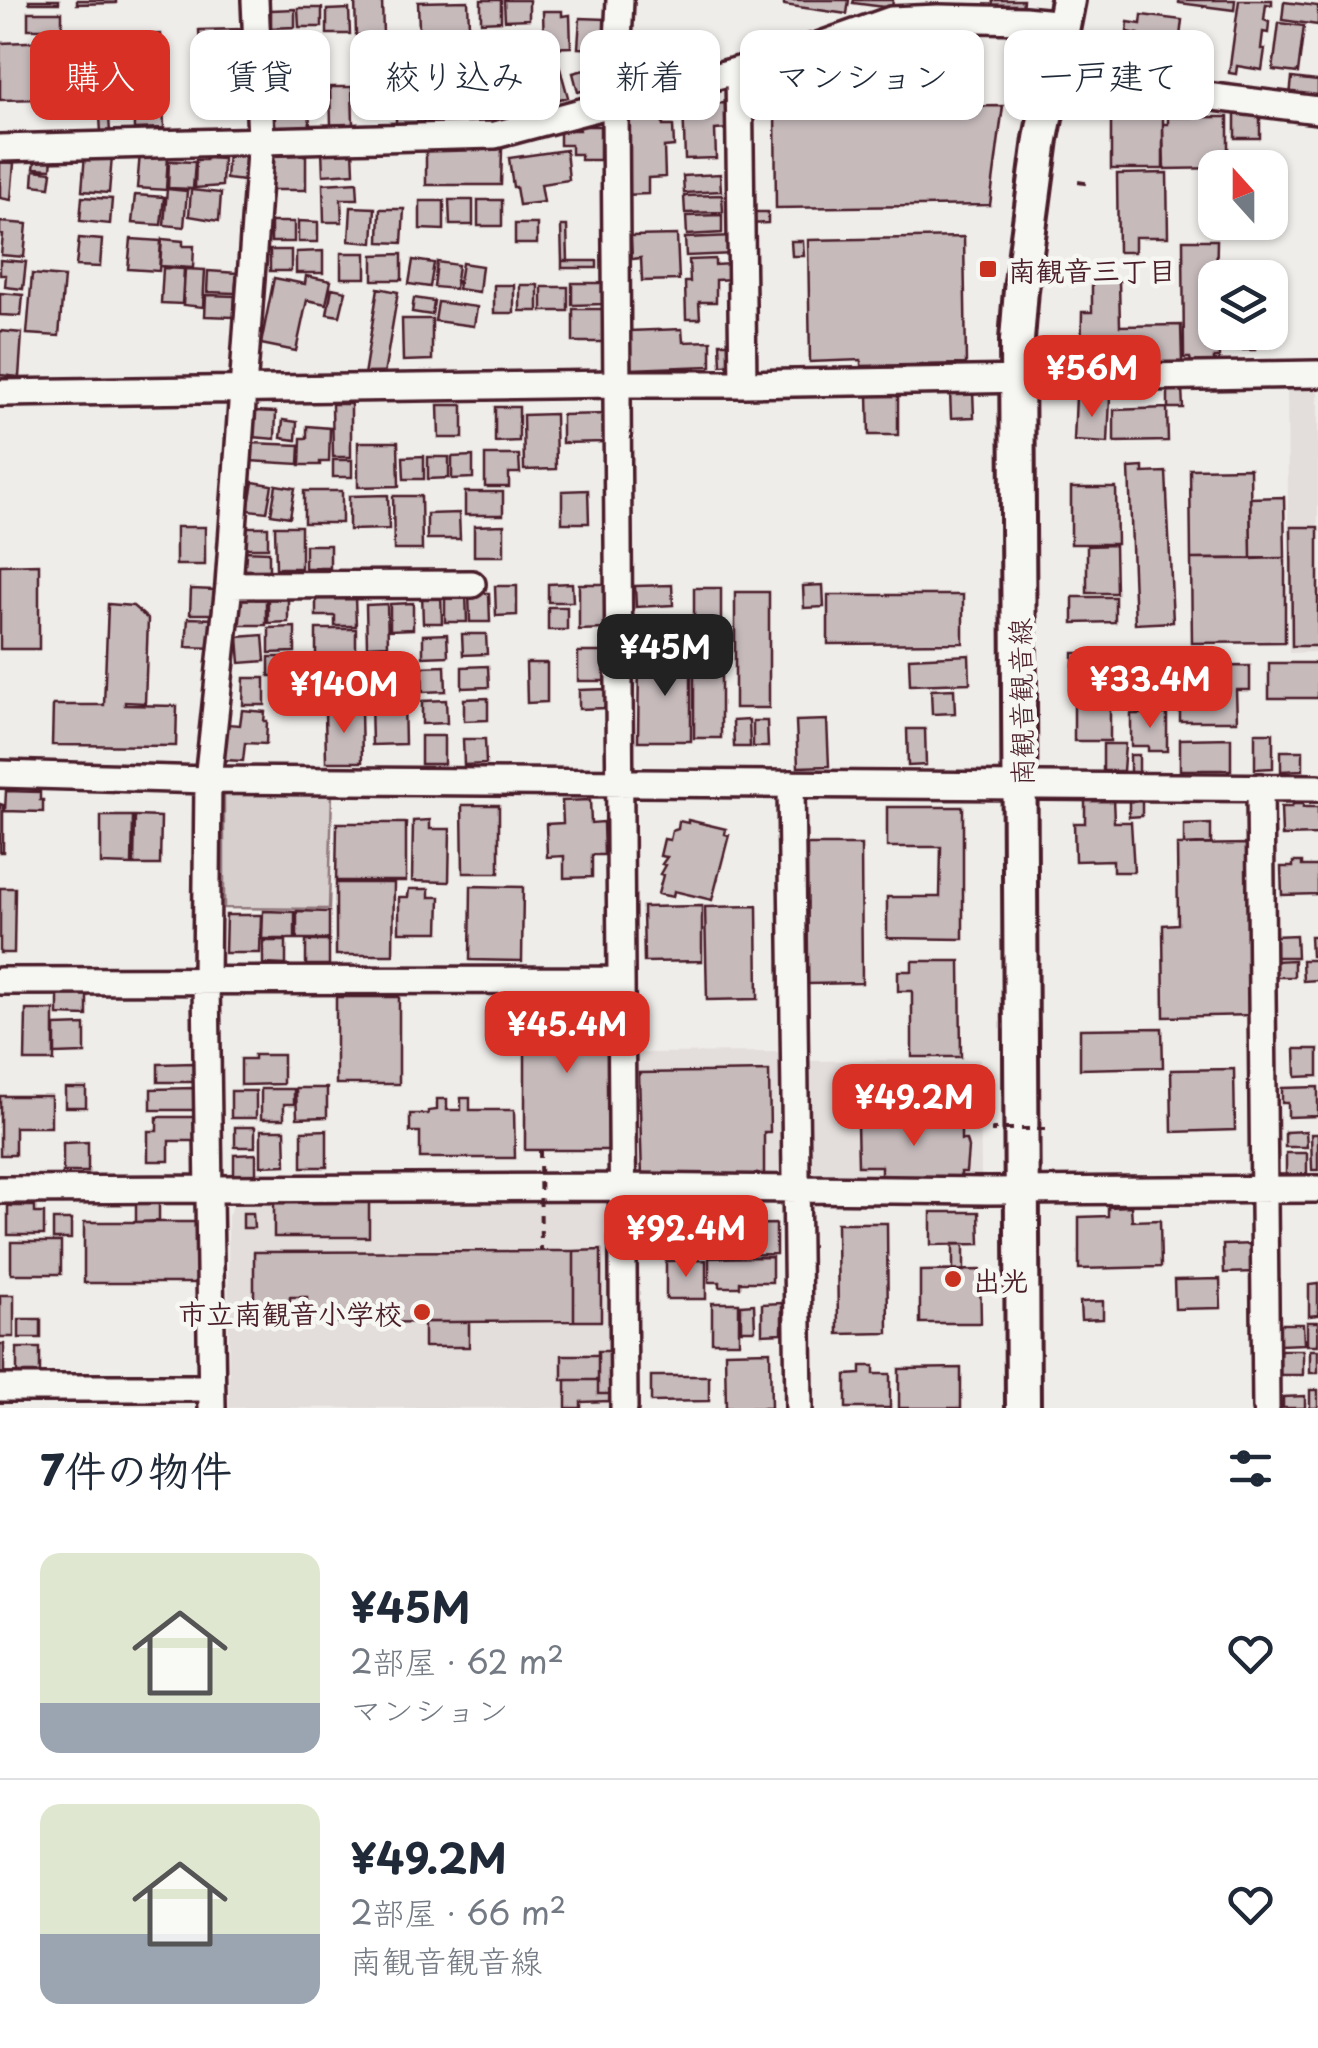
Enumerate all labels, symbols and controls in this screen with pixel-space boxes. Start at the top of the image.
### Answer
chip: 購入 [30,30,170,120]
chip: 賃貸 [190,30,330,120]
chip: 絞り込み [350,30,560,120]
chip: 新着 [580,30,720,120]
chip: マンション [740,30,984,120]
chip: 一戸建て [1004,30,1214,120]
north arrow [1198,150,1288,240]
map controls [1198,150,1288,350]
place label: 南観音三丁目 [1008,248,1176,291]
marker: 南観音三丁目 [977,258,999,280]
button: layers [1198,260,1288,350]
pin: ¥56M [1033,335,1151,420]
text: ¥56M [1046,343,1138,391]
pin: ¥45M [606,614,724,699]
street label: 南観音観音線 [997,618,1043,786]
text: ¥45M [619,622,711,670]
pin: ¥33.4M [1069,646,1231,731]
pin: ¥140M [274,651,414,736]
text: ¥33.4M [1089,654,1211,702]
text: ¥140M [290,659,398,707]
pin: ¥45.4M [486,991,648,1076]
text: ¥45.4M [507,999,627,1047]
pin: ¥49.2M [833,1064,995,1149]
text: ¥49.2M [854,1072,974,1120]
pin: ¥92.4M [605,1195,767,1280]
text: ¥92.4M [626,1203,746,1251]
place label: 出光 [973,1258,1029,1301]
marker: 出光 [942,1268,964,1290]
place label: 市立南観音小学校 [178,1291,402,1334]
marker: 市立南観音小学校 [411,1301,433,1323]
text: 7件の物件 [40,1437,232,1500]
icon: filters [1223,1441,1278,1496]
text: ¥45M [350,1574,471,1637]
icon: home [120,1593,240,1713]
icon: heart [1223,1626,1278,1681]
text: 2部屋 · 62 m² [350,1637,564,1685]
text: マンション [350,1685,509,1733]
text: ¥49.2M [350,1825,507,1888]
icon: home [120,1844,240,1964]
icon: heart [1223,1877,1278,1932]
text: 2部屋 · 66 m² [350,1888,566,1936]
text: 南観音観音線 [350,1936,542,1984]

